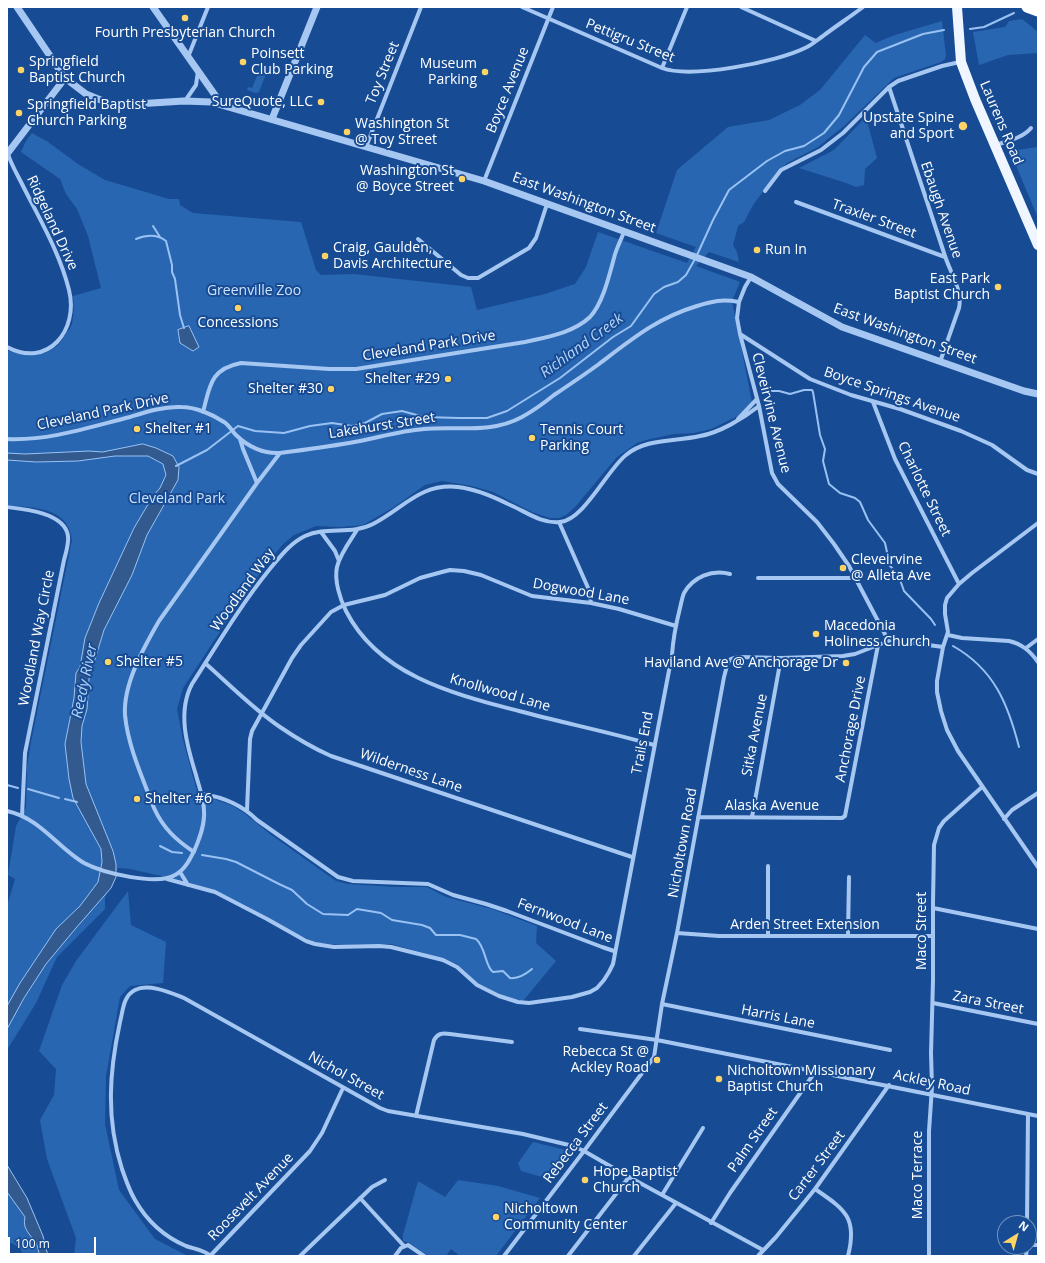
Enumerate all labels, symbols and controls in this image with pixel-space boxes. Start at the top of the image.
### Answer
marker: Fourth Presbyterian Church [180,13,190,23]
street label: Pettigru Street [583,16,677,66]
place label: Fourth Presbyterian Church [95,25,275,41]
street label: Toy Street [363,39,403,107]
street label: Boyce Avenue [483,44,533,136]
place label: Poinsett Club Parking [251,46,333,78]
place label: Springfield Baptist Church [29,54,125,86]
place label: Museum Parking [420,56,477,88]
marker: Poinsett Club Parking [238,57,248,67]
marker: Springfield Baptist Church [16,65,26,75]
marker: Museum Parking [480,67,490,77]
street label: Laurens Road [976,78,1026,168]
place label: SureQuote, LLC [212,94,313,110]
place label: Springfield Baptist Church Parking [27,97,146,130]
marker: SureQuote, LLC [316,97,326,107]
marker: Springfield Baptist Church Parking [14,108,24,118]
place label: Upstate Spine and Sport [863,110,954,142]
place label: Washington St @ Toy Street [355,116,449,148]
marker: Upstate Spine and Sport [957,120,969,132]
marker: Washington St @ Toy Street [342,127,352,137]
street label: Ebaugh Avenue [917,159,965,261]
place label: Washington St @ Boyce Street [356,163,454,196]
street label: East Washington Street [510,169,658,237]
street label: Ridgeland Drive [23,173,81,273]
marker: Washington St @ Boyce Street [457,174,467,184]
street label: Traxler Street [830,196,918,242]
place label: Craig, Gaulden, Davis Architecture [333,240,452,272]
place label: Run In [765,242,807,258]
marker: Run In [752,245,762,255]
marker: Craig, Gaulden, Davis Architecture [320,251,330,261]
place label: East Park Baptist Church [894,271,990,304]
marker: East Park Baptist Church [993,282,1003,292]
park label: Greenville Zoo [207,283,301,299]
street label: East Washington Street [831,300,979,368]
marker: Concessions [233,303,243,313]
water label: Richland Creek [537,310,627,382]
place label: Concessions [198,315,278,331]
street label: Cleveland Park Drive [361,327,497,365]
street label: Cleveirvine Avenue [748,351,794,475]
street label: Boyce Springs Avenue [821,364,963,426]
place label: Shelter #29 [365,371,440,387]
marker: Shelter #29 [443,374,453,384]
place label: Shelter #30 [248,381,323,397]
marker: Shelter #30 [326,384,336,394]
street label: Cleveland Park Drive [36,390,170,434]
street label: Lakehurst Street [328,409,436,443]
place label: Shelter #1 [145,421,212,437]
place label: Tennis Court Parking [540,422,623,454]
marker: Shelter #1 [132,424,142,434]
marker: Tennis Court Parking [527,433,537,443]
street label: Charlotte Street [894,439,954,539]
park label: Cleveland Park [129,491,225,507]
street label: Woodland Way [207,545,279,635]
place label: Cleveirvine @ Alleta Ave [851,552,931,584]
marker: Cleveirvine @ Alleta Ave [838,563,848,573]
street label: Woodland Way Circle [16,569,58,707]
street label: Dogwood Lane [531,575,631,609]
place label: Macedonia Holiness Church [824,618,930,650]
marker: Macedonia Holiness Church [811,629,821,639]
water label: Reedy River [68,642,102,720]
place label: Shelter #5 [116,654,183,670]
place label: Haviland Ave @ Anchorage Dr [644,655,838,671]
marker: Shelter #5 [103,657,113,667]
marker: Haviland Ave @ Anchorage Dr [841,658,851,668]
street label: Knollwood Lane [448,671,552,715]
street label: Anchorage Drive [832,674,870,784]
street label: Sitka Avenue [739,692,771,778]
street label: Trails End [629,710,657,776]
street label: Wilderness Lane [358,746,464,796]
street label: Nicholtown Road [665,787,701,899]
place label: Shelter #6 [145,791,212,807]
marker: Shelter #6 [132,794,142,804]
street label: Alaska Avenue [725,798,819,814]
street label: Maco Street [914,892,930,970]
street label: Fernwood Lane [515,895,615,947]
street label: Arden Street Extension [730,917,880,933]
street label: Zara Street [951,988,1025,1018]
street label: Harris Lane [740,1002,816,1032]
place label: Rebecca St @ Ackley Road [562,1044,649,1076]
street label: Nichol Street [305,1048,387,1104]
marker: Rebecca St @ Ackley Road [652,1055,662,1065]
place label: Nicholtown Missionary Baptist Church [727,1063,875,1096]
street label: Ackley Road [892,1067,972,1099]
marker: Nicholtown Missionary Baptist Church [714,1074,724,1084]
street label: Rebecca Street [540,1099,612,1187]
street label: Palm Street [724,1104,782,1176]
street label: Carter Street [785,1128,849,1204]
street label: Maco Terrace [910,1131,926,1219]
street label: Roosevelt Avenue [205,1150,297,1244]
place label: Hope Baptist Church [593,1164,677,1196]
marker: Hope Baptist Church [580,1175,590,1185]
place label: Nicholtown Community Center [504,1201,627,1234]
marker: Nicholtown Community Center [491,1212,501,1222]
north arrow [997,1215,1037,1255]
text: N [1016,1217,1032,1234]
scale bar [10,1229,98,1255]
text: 100 m [15,1235,50,1252]

